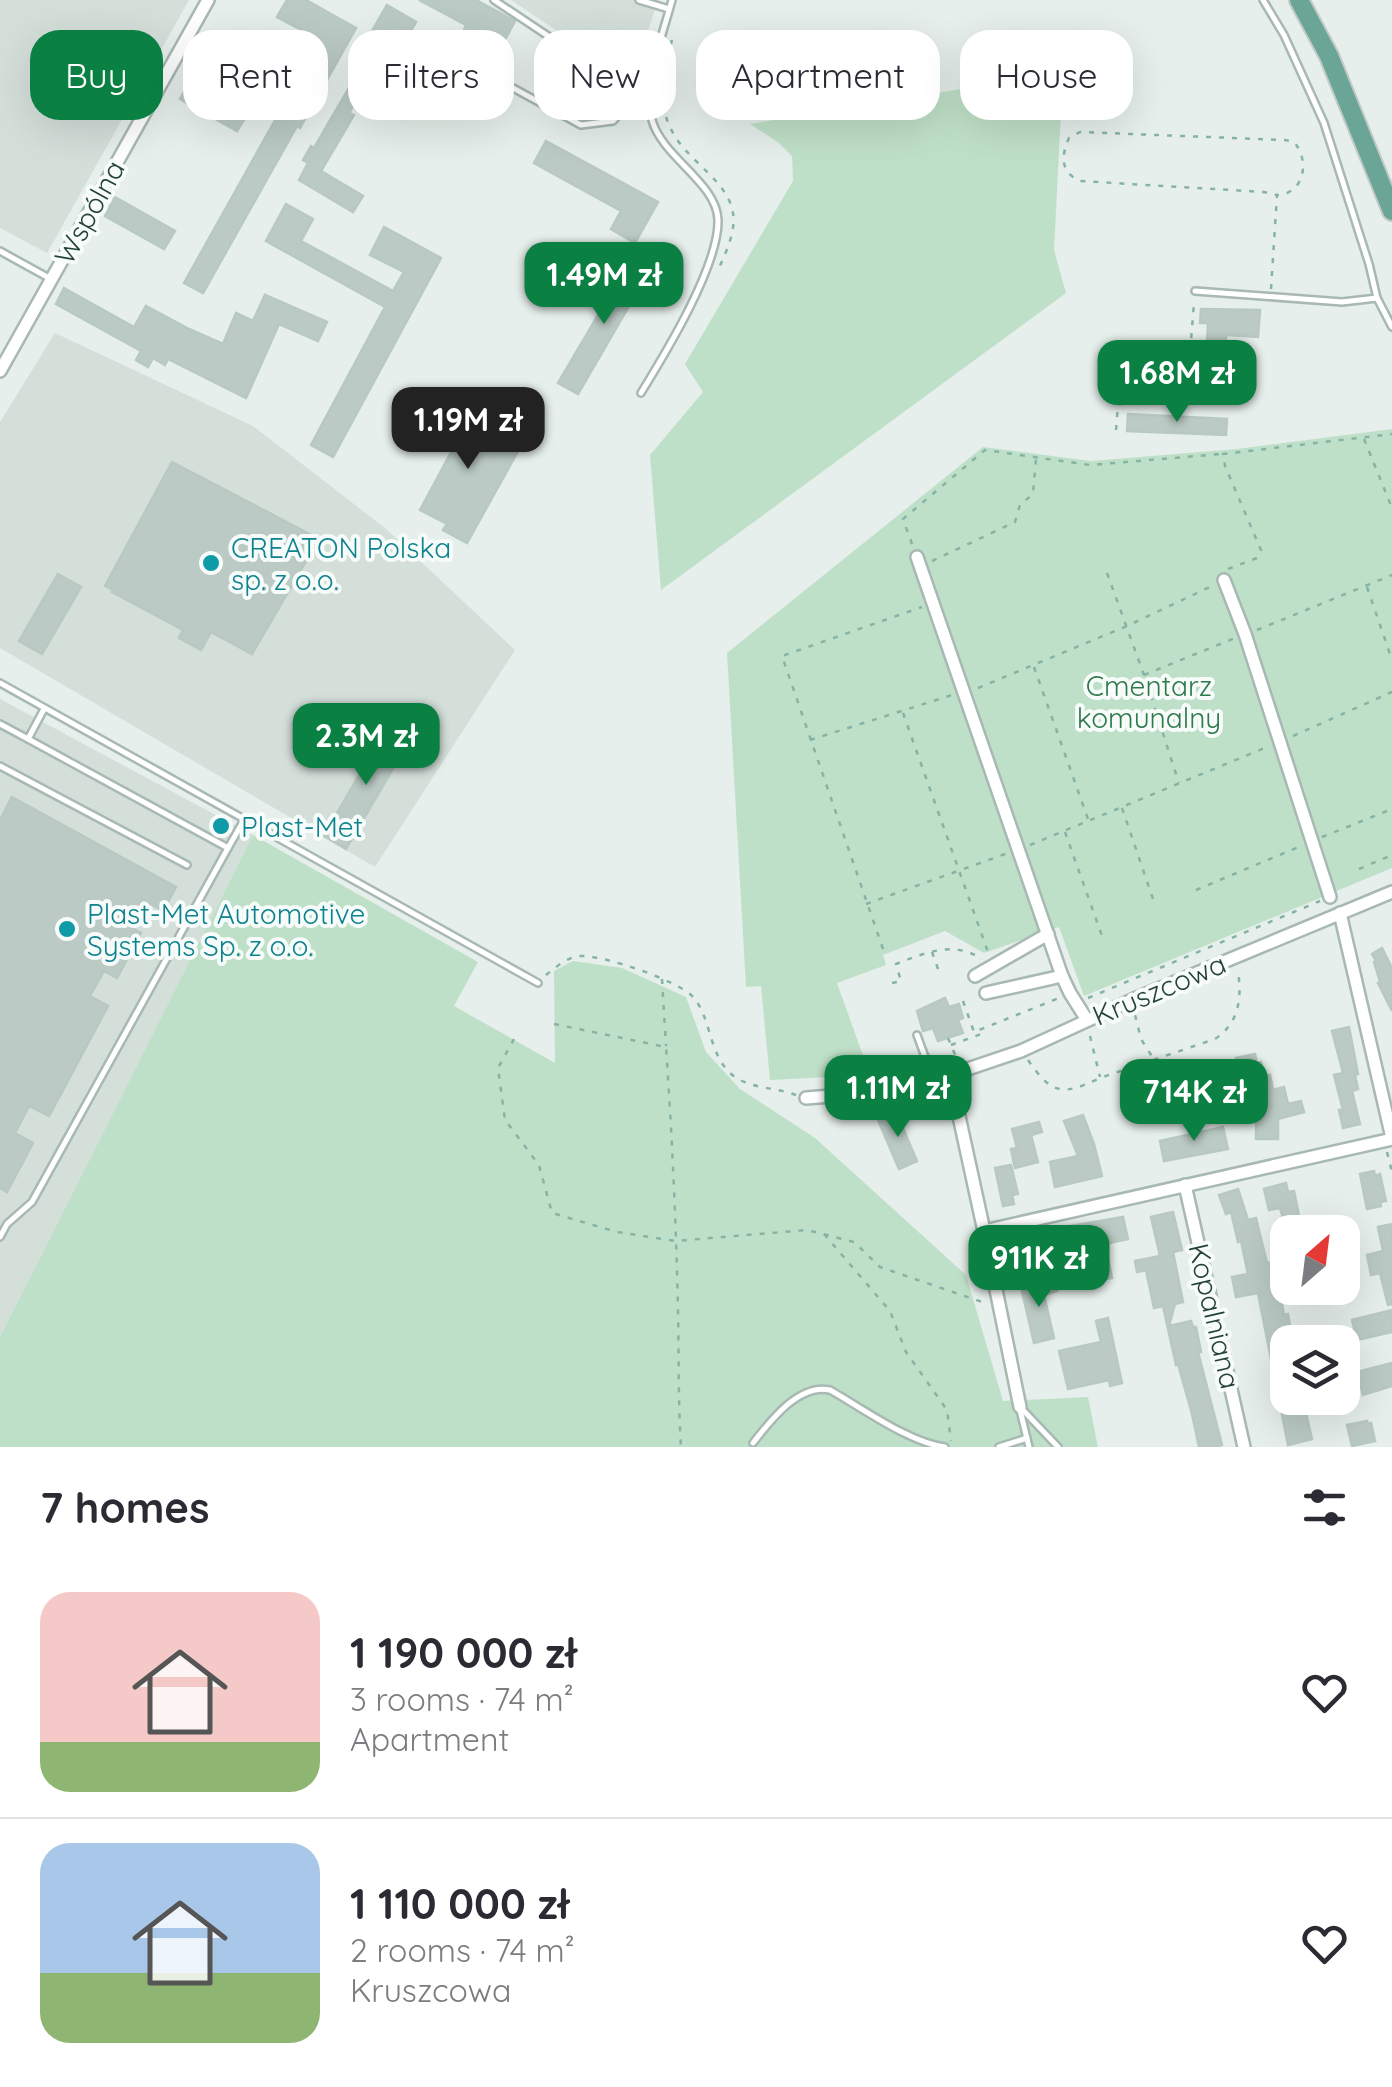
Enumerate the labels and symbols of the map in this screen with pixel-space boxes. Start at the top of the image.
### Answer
street label: Wspólna [46,154,132,270]
pin: 1.49M zł [501,242,707,327]
pin: 1.68M zł [1074,340,1280,425]
pin: 1.19M zł [365,387,571,472]
place label: CREATON Polska sp. z o.o. [231,530,451,597]
marker: CREATON Polska sp. z o.o. [200,552,222,574]
park label: Cmentarz komunalny [1077,668,1221,735]
pin: 2.3M zł [274,703,458,788]
place label: Plast-Met [241,809,363,844]
marker: Plast-Met [210,815,232,837]
place label: Plast-Met Automotive Systems Sp. z o.o. [87,896,365,963]
marker: Plast-Met Automotive Systems Sp. z o.o. [56,918,78,940]
street label: Kruszcowa [1087,945,1231,1033]
pin: 1.11M zł [795,1055,1001,1140]
pin: 714K zł [1102,1059,1286,1144]
north arrow [1270,1215,1360,1305]
pin: 911K zł [947,1225,1131,1310]
street label: Kopalniana [1181,1240,1249,1392]

